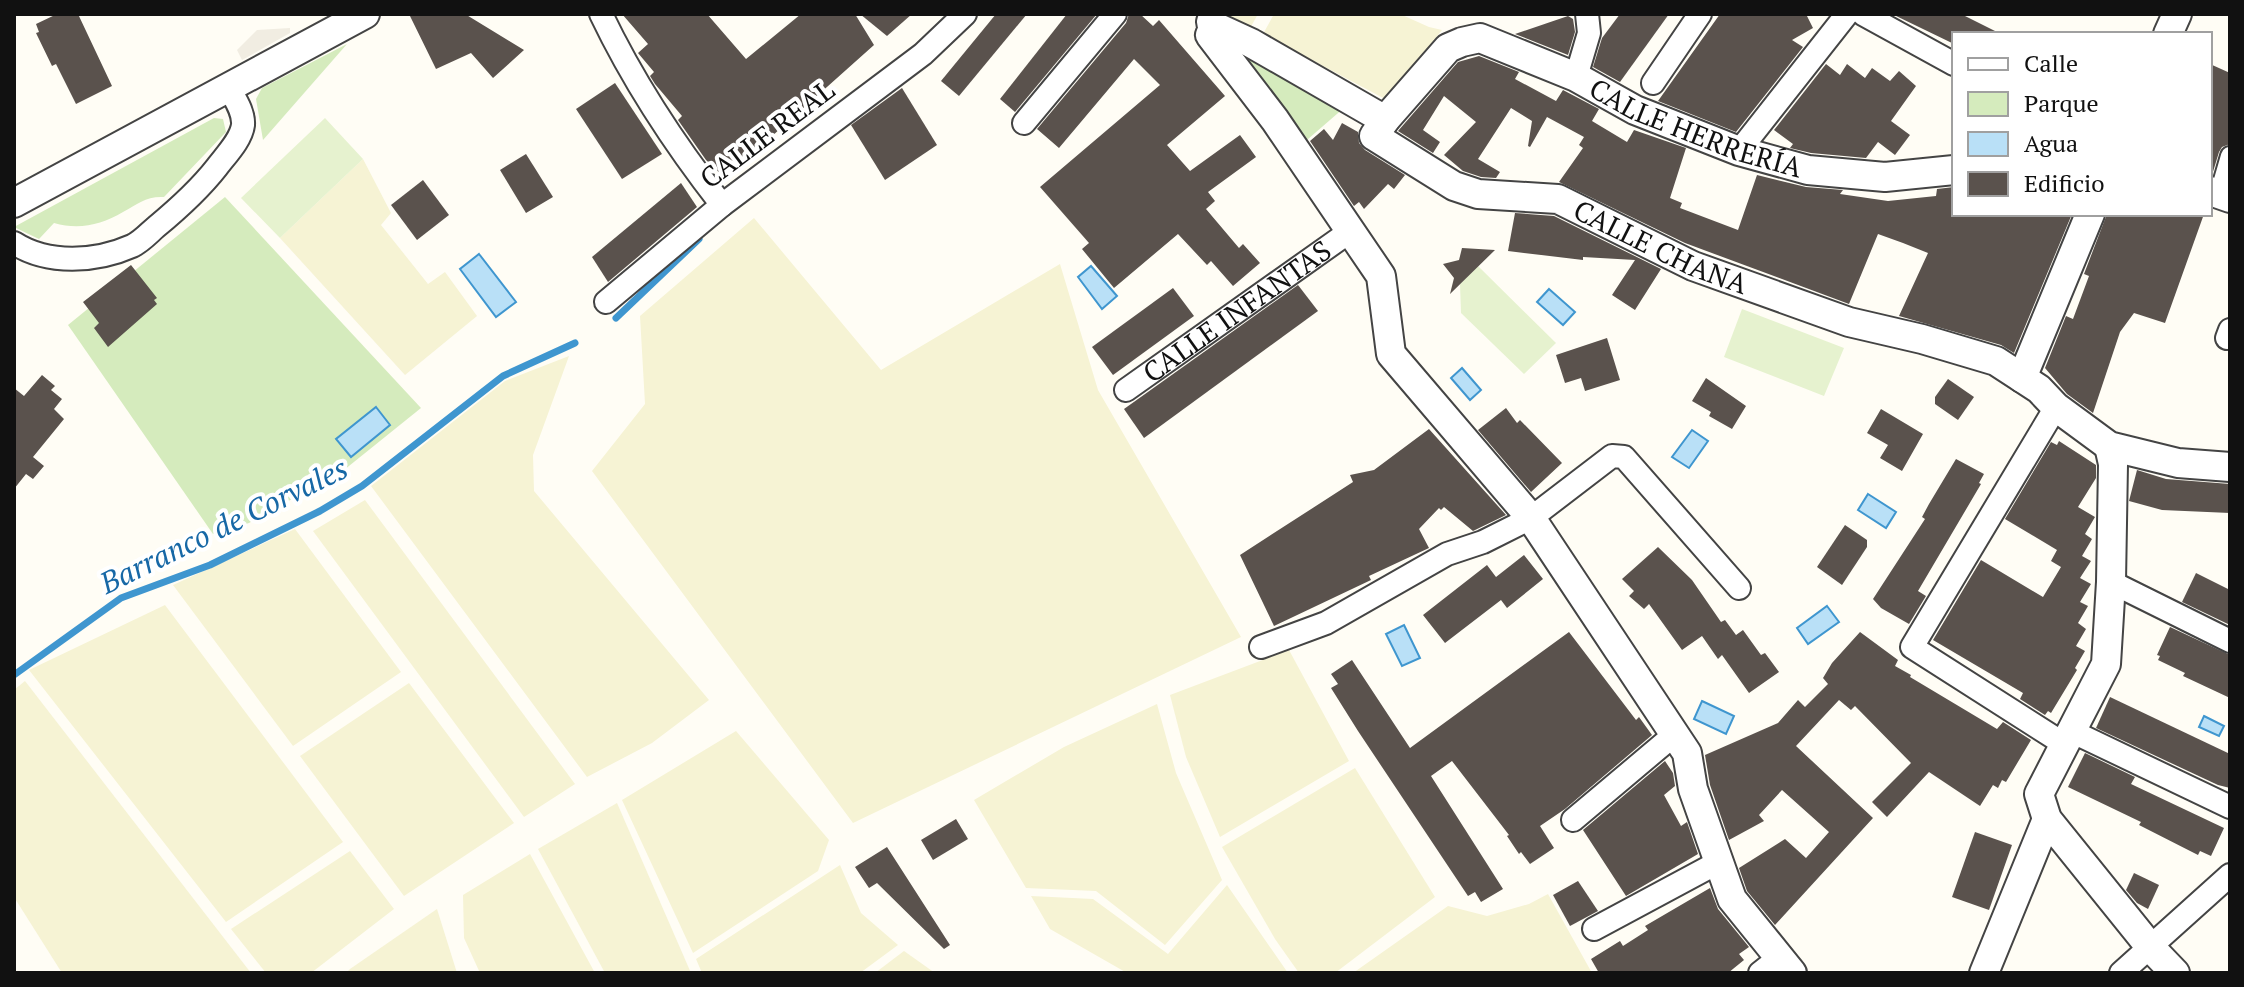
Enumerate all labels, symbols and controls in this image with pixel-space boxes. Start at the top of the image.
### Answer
legend [1952,32,2212,216]
text: Calle [2024,47,2078,79]
street label: CALLE HERRERÍA [1583,69,1807,186]
street label: CALLE REAL [692,71,841,196]
text: Parque [2024,87,2099,119]
text: Agua [2024,127,2078,159]
text: Edificio [2024,167,2105,199]
street label: CALLE CHANA [1568,191,1754,302]
street label: CALLE INFANTAS [1135,231,1338,390]
water label: Barranco de Corvales [92,448,354,603]

